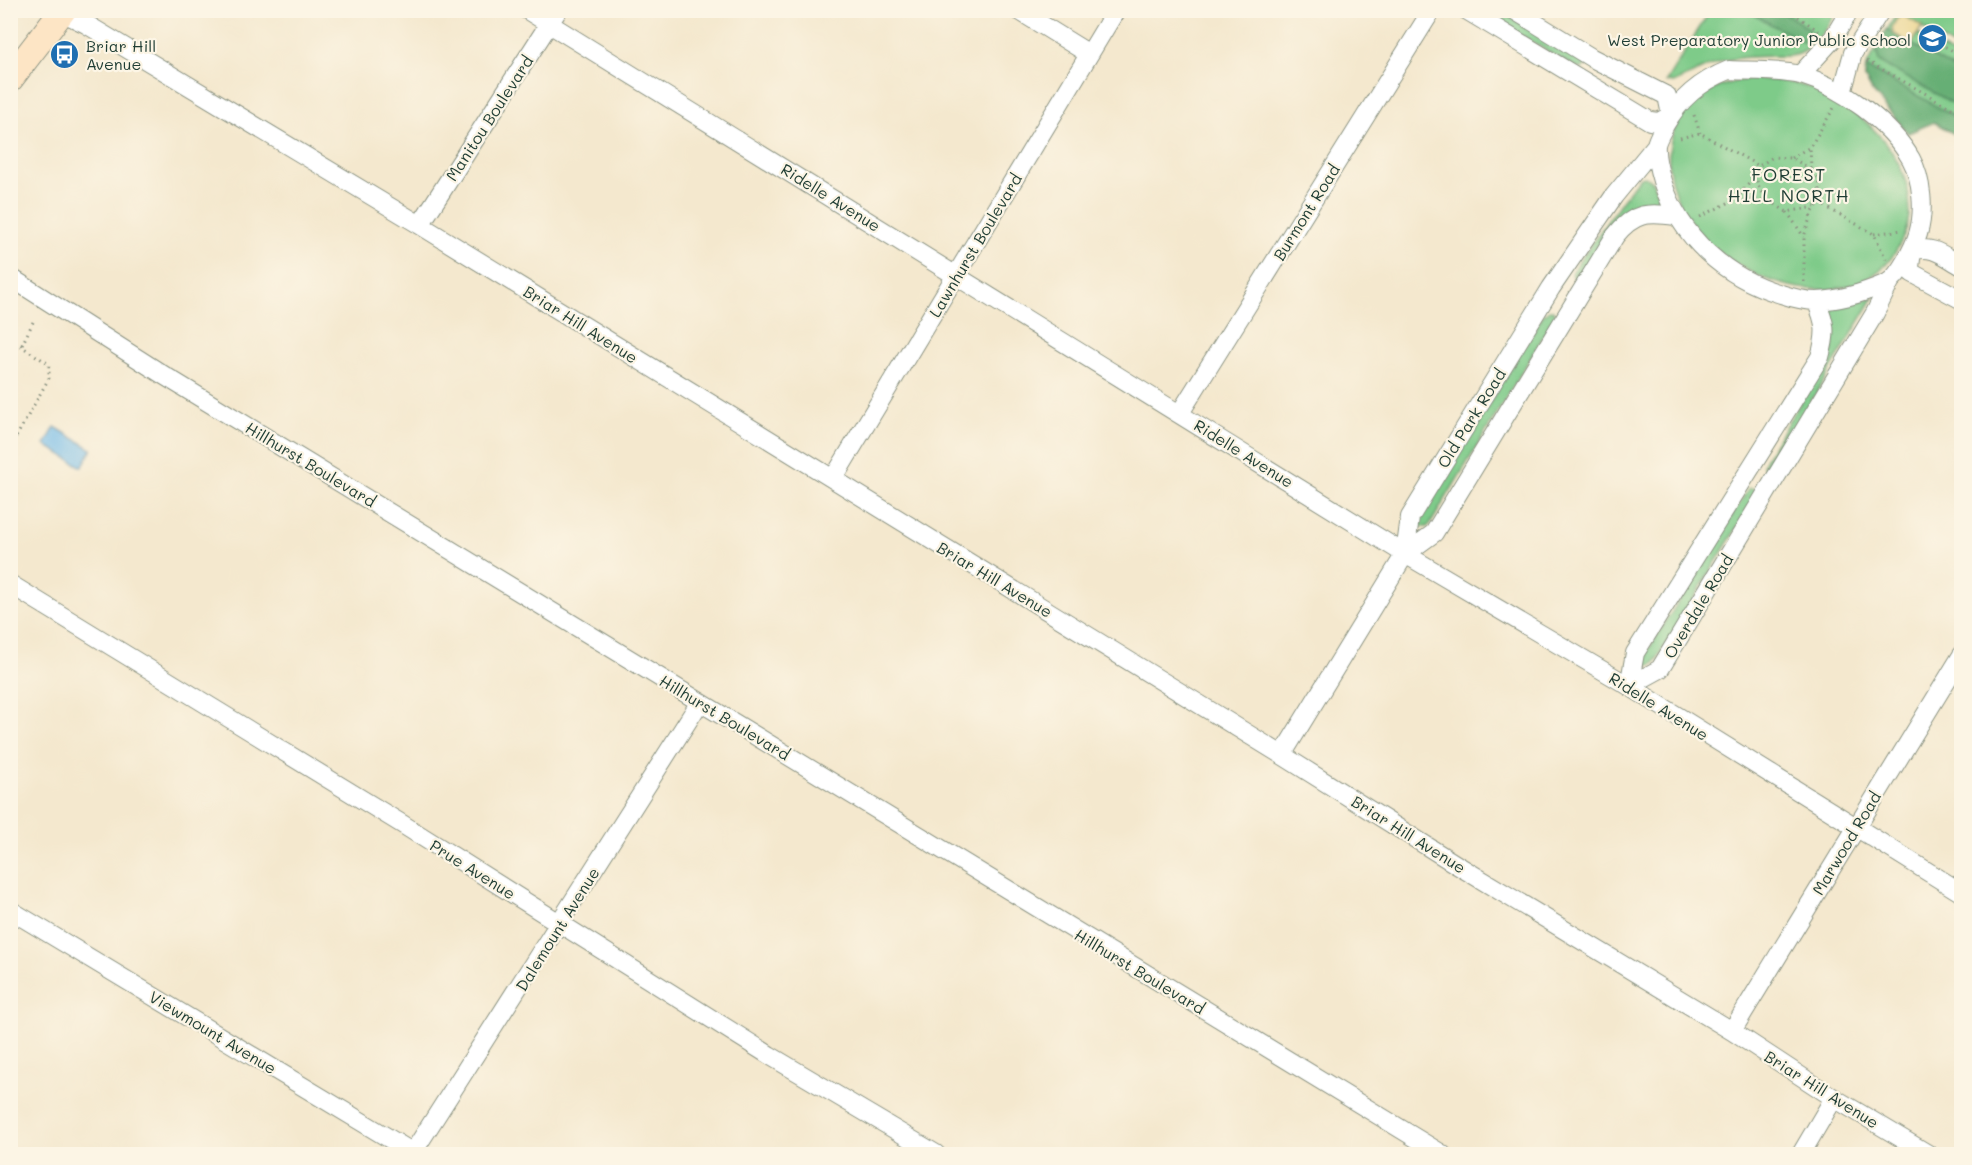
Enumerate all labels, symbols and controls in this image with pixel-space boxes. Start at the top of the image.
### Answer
school or university icon: West Preparatory Junior Public School [1916,23,1948,55]
place label: West Preparatory Junior Public School [1607,29,1911,50]
place label: Briar Hill Avenue [86,35,156,74]
bus stop icon: Briar Hill Avenue [49,38,81,70]
street label: Manitou Boulevard [441,51,537,185]
street label: Ridelle Avenue [777,158,885,236]
street label: Burmont Road [1268,160,1344,264]
district label: FOREST HILL NORTH [1728,162,1850,207]
street label: Lawnhurst Boulevard [924,169,1026,321]
street label: Briar Hill Avenue [520,280,642,368]
street label: Old Park Road [1432,364,1510,472]
street label: Ridelle Avenue [1190,414,1298,492]
street label: Hillhurst Boulevard [242,417,380,511]
street label: Briar Hill Avenue [934,536,1056,622]
street label: Overdale Road [1659,550,1737,662]
street label: Ridelle Avenue [1605,667,1713,745]
street label: Hillhurst Boulevard [656,670,794,764]
street label: Marwood Road [1807,787,1885,899]
street label: Briar Hill Avenue [1348,790,1470,878]
street label: Prue Avenue [426,834,520,904]
street label: Dalemount Avenue [510,863,604,995]
street label: Hillhurst Boulevard [1071,924,1209,1018]
street label: Viewmount Avenue [145,986,281,1078]
street label: Briar Hill Avenue [1761,1045,1883,1133]

